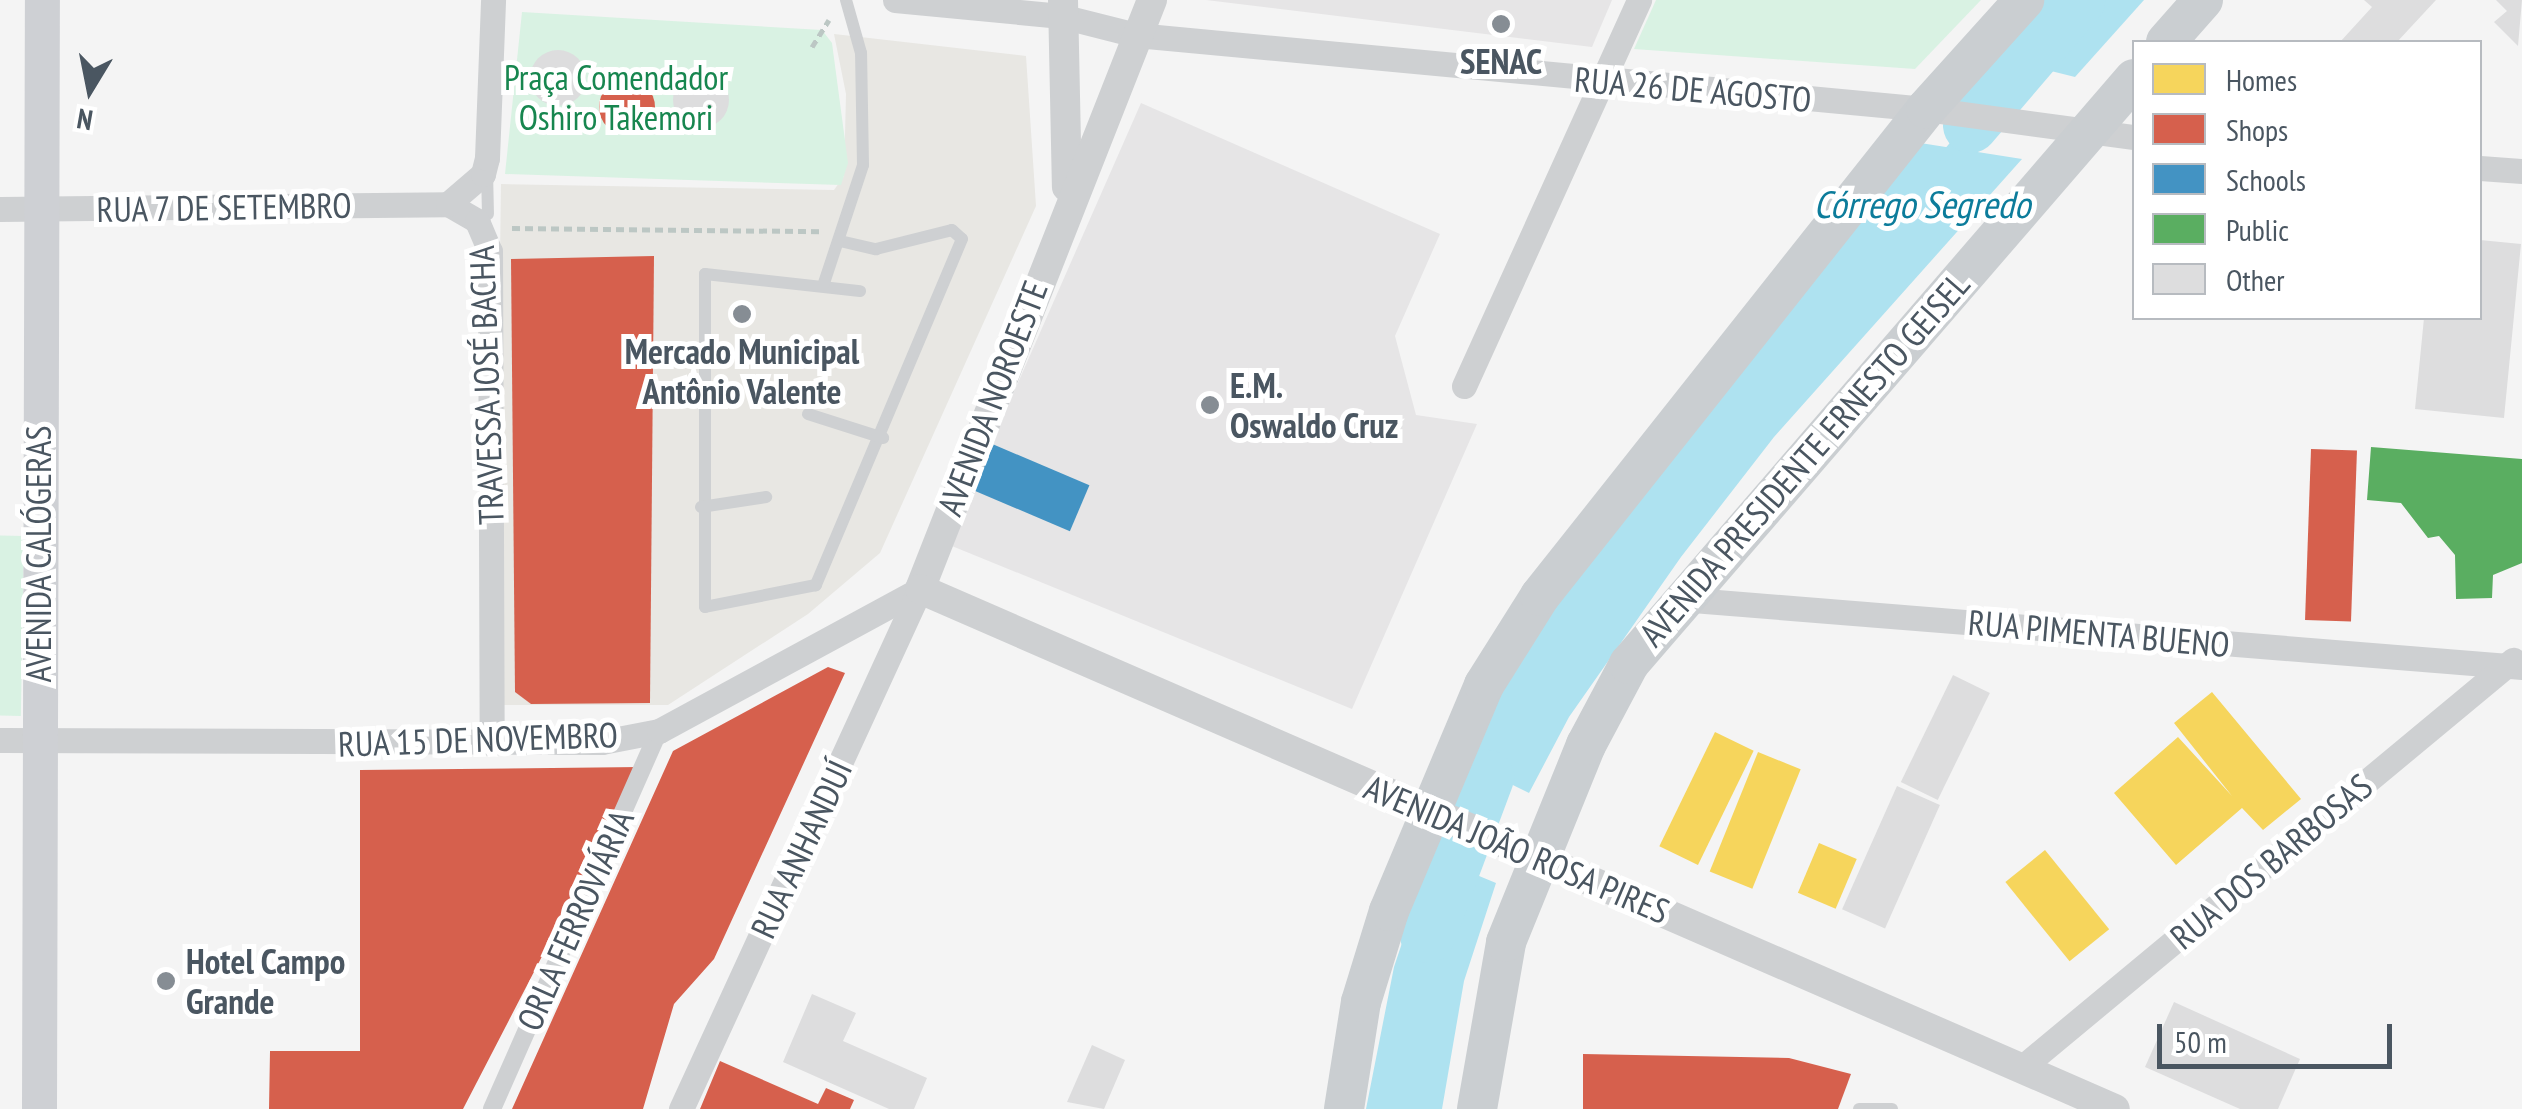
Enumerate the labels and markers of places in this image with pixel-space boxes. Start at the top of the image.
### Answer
marker: SENAC [1490,13,1512,35]
place label: SENAC [1460,40,1542,82]
marker: Mercado Municipal Antônio Valente [731,303,753,325]
place label: Mercado Municipal Antônio Valente [625,330,859,412]
place label: E.M. Oswaldo Cruz [1230,364,1399,446]
marker: E.M. Oswaldo Cruz [1199,394,1221,416]
place label: Hotel Campo Grande [186,940,346,1022]
marker: Hotel Campo Grande [155,970,177,992]

